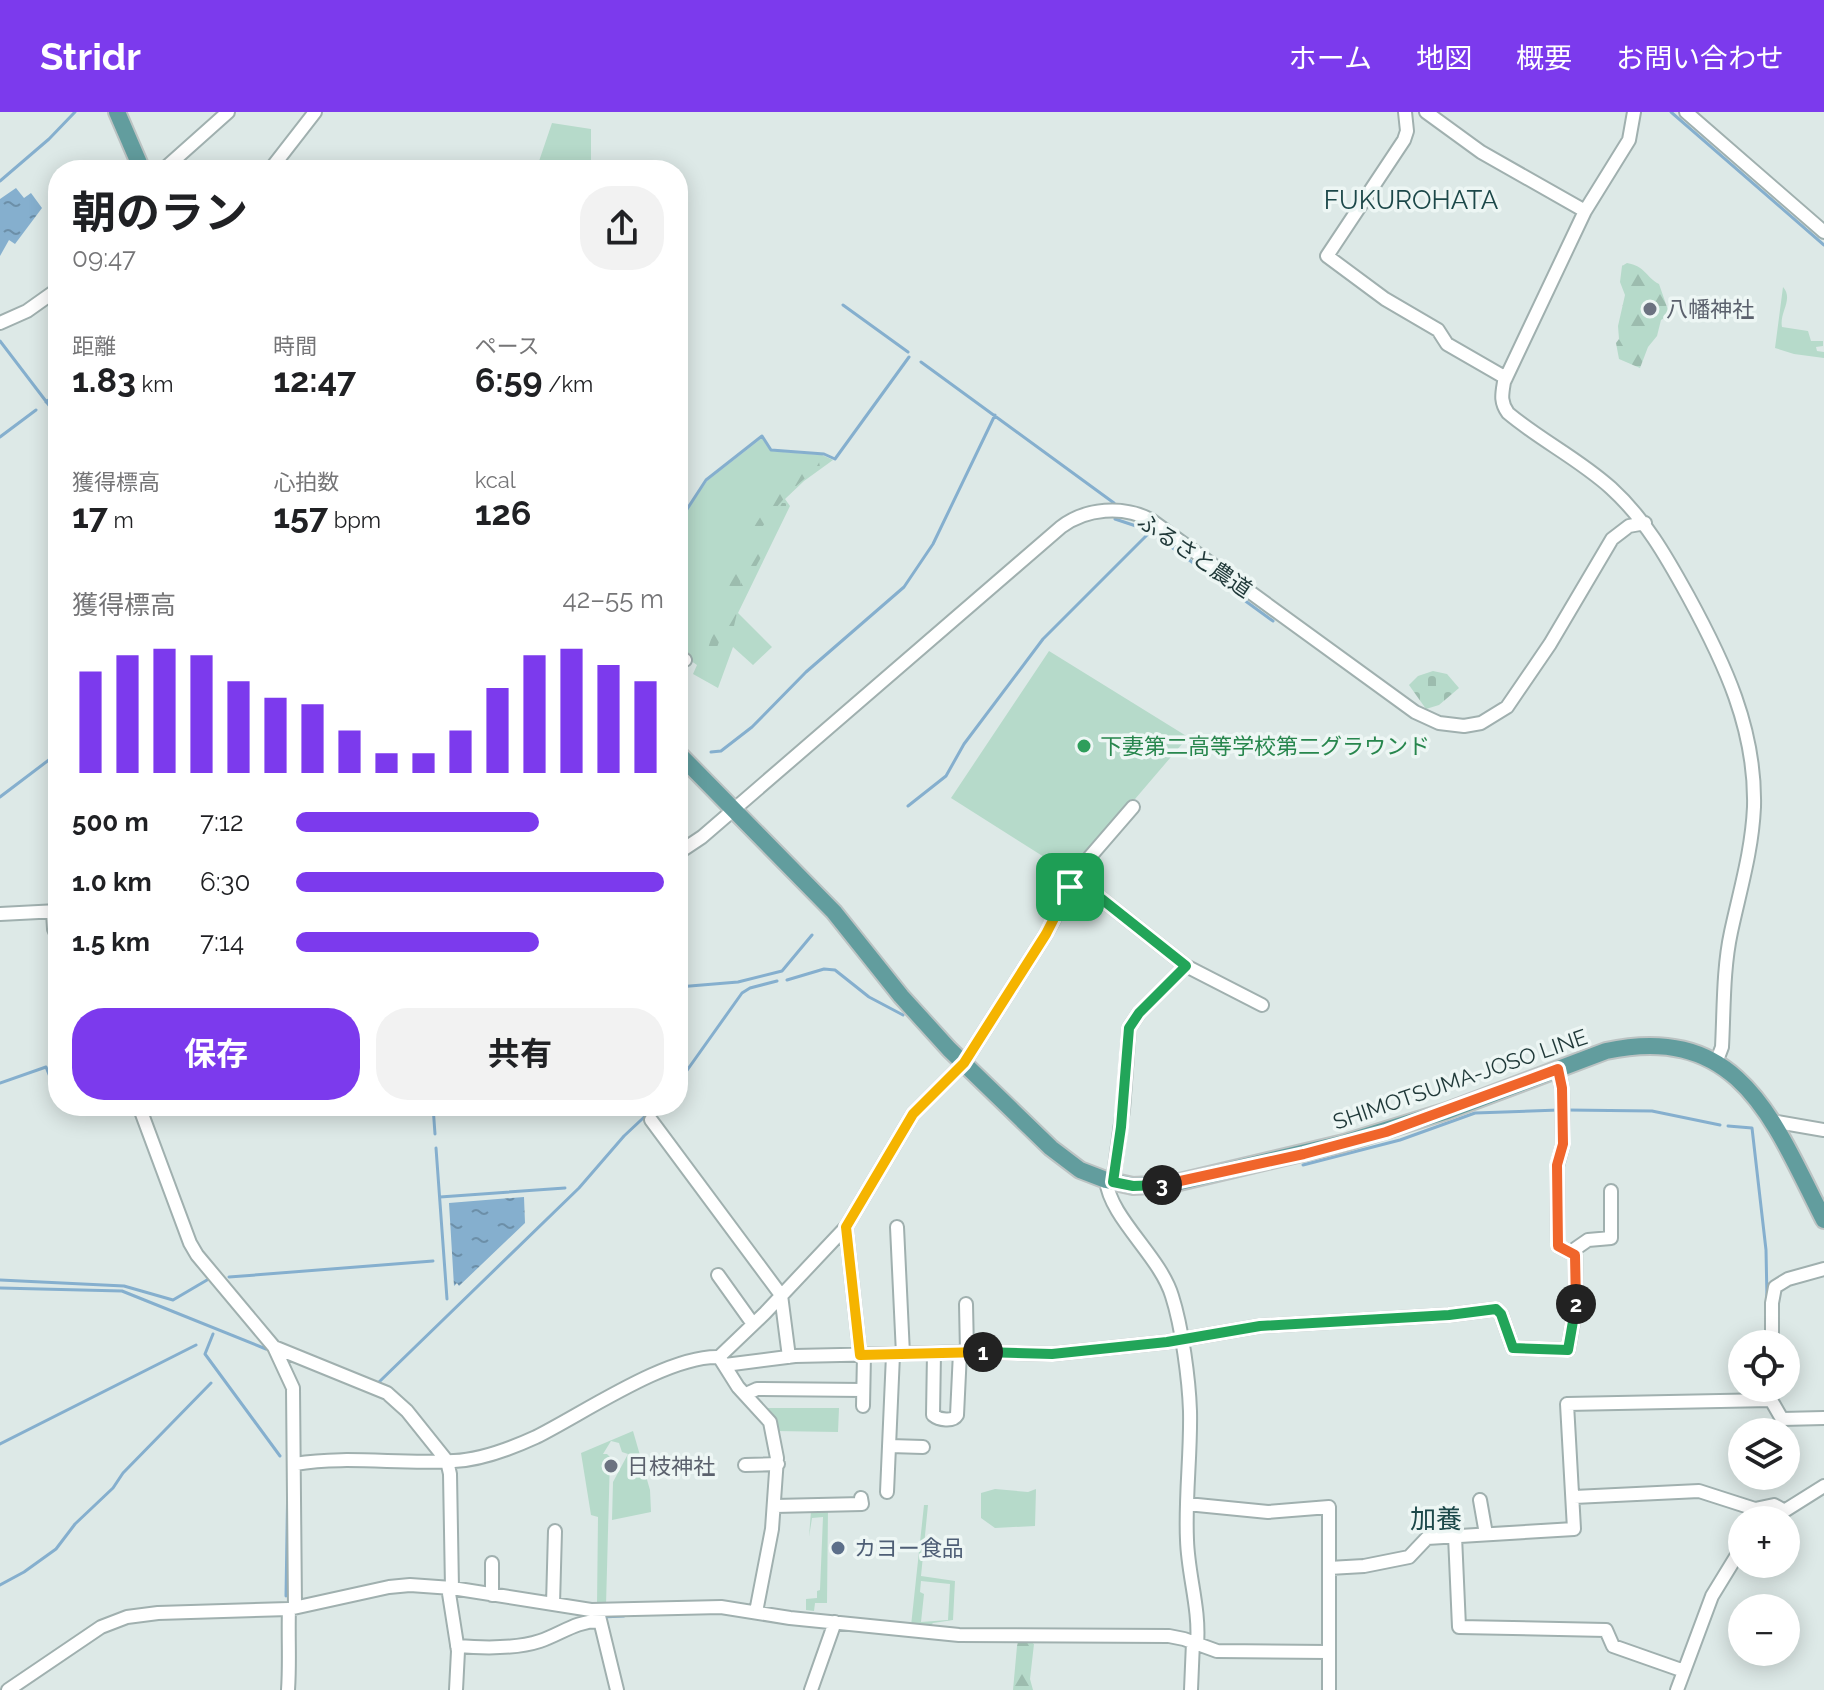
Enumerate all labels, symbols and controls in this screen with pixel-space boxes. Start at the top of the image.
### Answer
text: Stridr [40,34,141,79]
text: ホーム [1289,42,1372,75]
text: 地図 [1416,42,1472,75]
text: 概要 [1516,42,1572,75]
text: お問い合わせ [1616,42,1784,75]
district label: FUKUROHATA [1324,185,1499,215]
button: share [580,186,664,270]
text: 朝のラン [72,187,248,238]
text: 09:47 [72,243,136,273]
place label: 八幡神社 [1666,296,1754,322]
marker: 八幡神社 [1641,300,1659,318]
text: 距離 [72,333,116,359]
text: 時間 [273,333,317,359]
text: ペース [475,333,540,359]
text: 1.83 [72,360,136,400]
text: 12:47 [273,360,356,400]
text: 6:59 [475,360,543,400]
text: km [136,371,173,397]
text: /km [543,371,593,397]
text: kcal [475,467,516,493]
text: 獲得標高 [72,469,160,495]
text: 心拍数 [273,469,339,495]
text: 126 [475,493,531,533]
text: 17 [72,496,108,536]
text: 157 [273,496,328,536]
text: m [108,507,134,533]
text: bpm [328,507,381,533]
street label: ふるさと農道 [1133,507,1257,603]
text: 42–55 m [563,584,664,614]
text: 獲得標高 [72,590,176,620]
place label: 下妻第二高等学校第二グラウンド [1100,733,1430,759]
marker: 下妻第二高等学校第二グラウンド [1075,737,1093,755]
text: 500 m [72,807,149,837]
text: 7:12 [200,807,243,837]
pin [1036,853,1104,921]
icon: arrive [1048,865,1092,909]
text: 1.0 km [72,867,152,897]
text: 6:30 [200,867,250,897]
text: 1.5 km [72,927,150,957]
text: 7:14 [200,927,244,957]
button: 保存 [72,1008,360,1100]
button: 共有 [376,1008,664,1100]
street label: SHIMOTSUMA-JOSO LINE [1329,1023,1591,1135]
pin: 3 [1142,1165,1182,1205]
text: 3 [1156,1172,1168,1198]
pin: 2 [1556,1284,1596,1324]
text: 2 [1570,1291,1582,1317]
map controls [1728,1330,1800,1666]
button: locate [1728,1330,1800,1402]
pin: 1 [963,1332,1003,1372]
text: 1 [978,1339,988,1365]
button: layers [1728,1418,1800,1490]
place label: 日枝神社 [627,1453,715,1479]
marker: 日枝神社 [602,1457,620,1475]
district label: 加養 [1410,1504,1462,1534]
button: + [1728,1506,1800,1578]
place label: カヨー食品 [854,1535,964,1561]
marker: カヨー食品 [829,1539,847,1557]
button: − [1728,1594,1800,1666]

